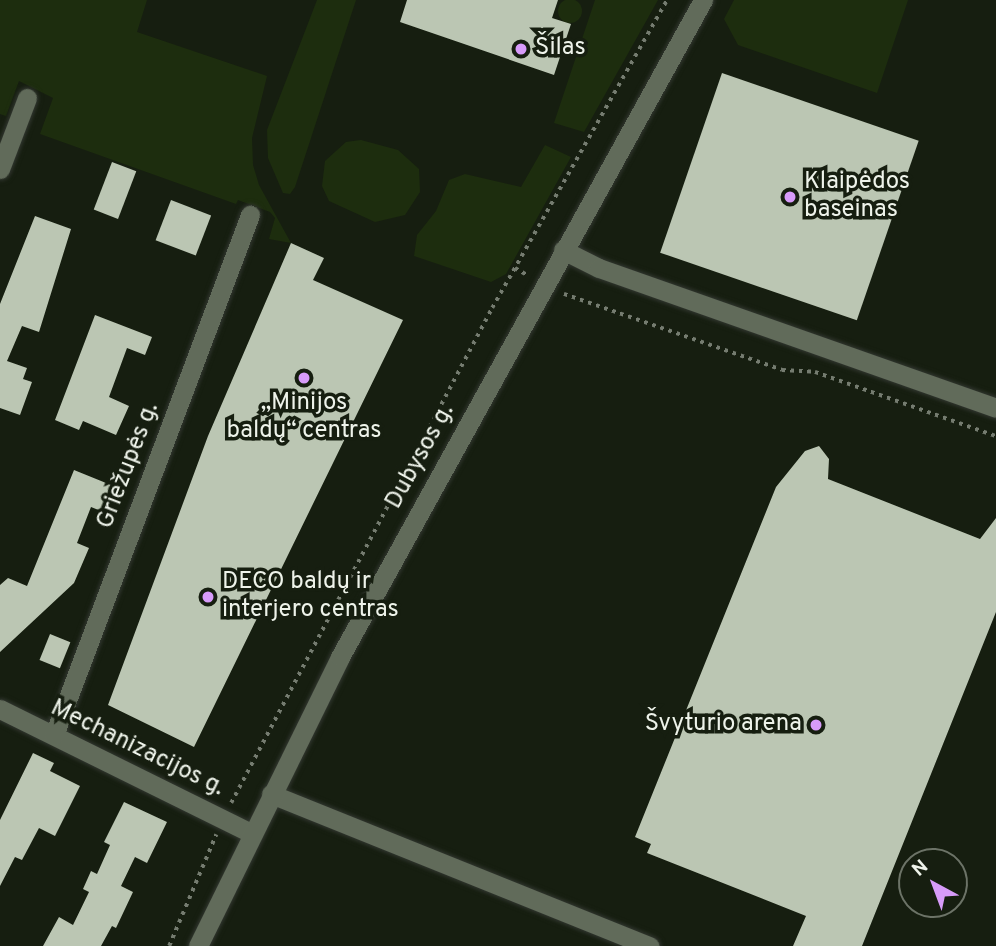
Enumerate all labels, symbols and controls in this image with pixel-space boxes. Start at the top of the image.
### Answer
place label: Šilas [535,35,586,63]
marker: Šilas [513,41,529,57]
place label: Klaipėdos baseinas [804,169,910,225]
marker: Klaipėdos baseinas [782,189,798,205]
marker: „Minijos baldų“ centras [296,370,312,386]
place label: „Minijos baldų“ centras [226,390,382,446]
street label: Griežupės g. [92,399,166,533]
street label: Dubysos g. [380,400,462,514]
place label: DECO baldų ir interjero centras [222,569,399,625]
marker: DECO baldų ir interjero centras [200,589,216,605]
street label: Mechanizacijos g. [45,694,229,804]
place label: Švyturio arena [645,711,802,739]
marker: Švyturio arena [808,717,824,733]
north arrow [898,848,968,918]
text: N [908,855,934,882]

